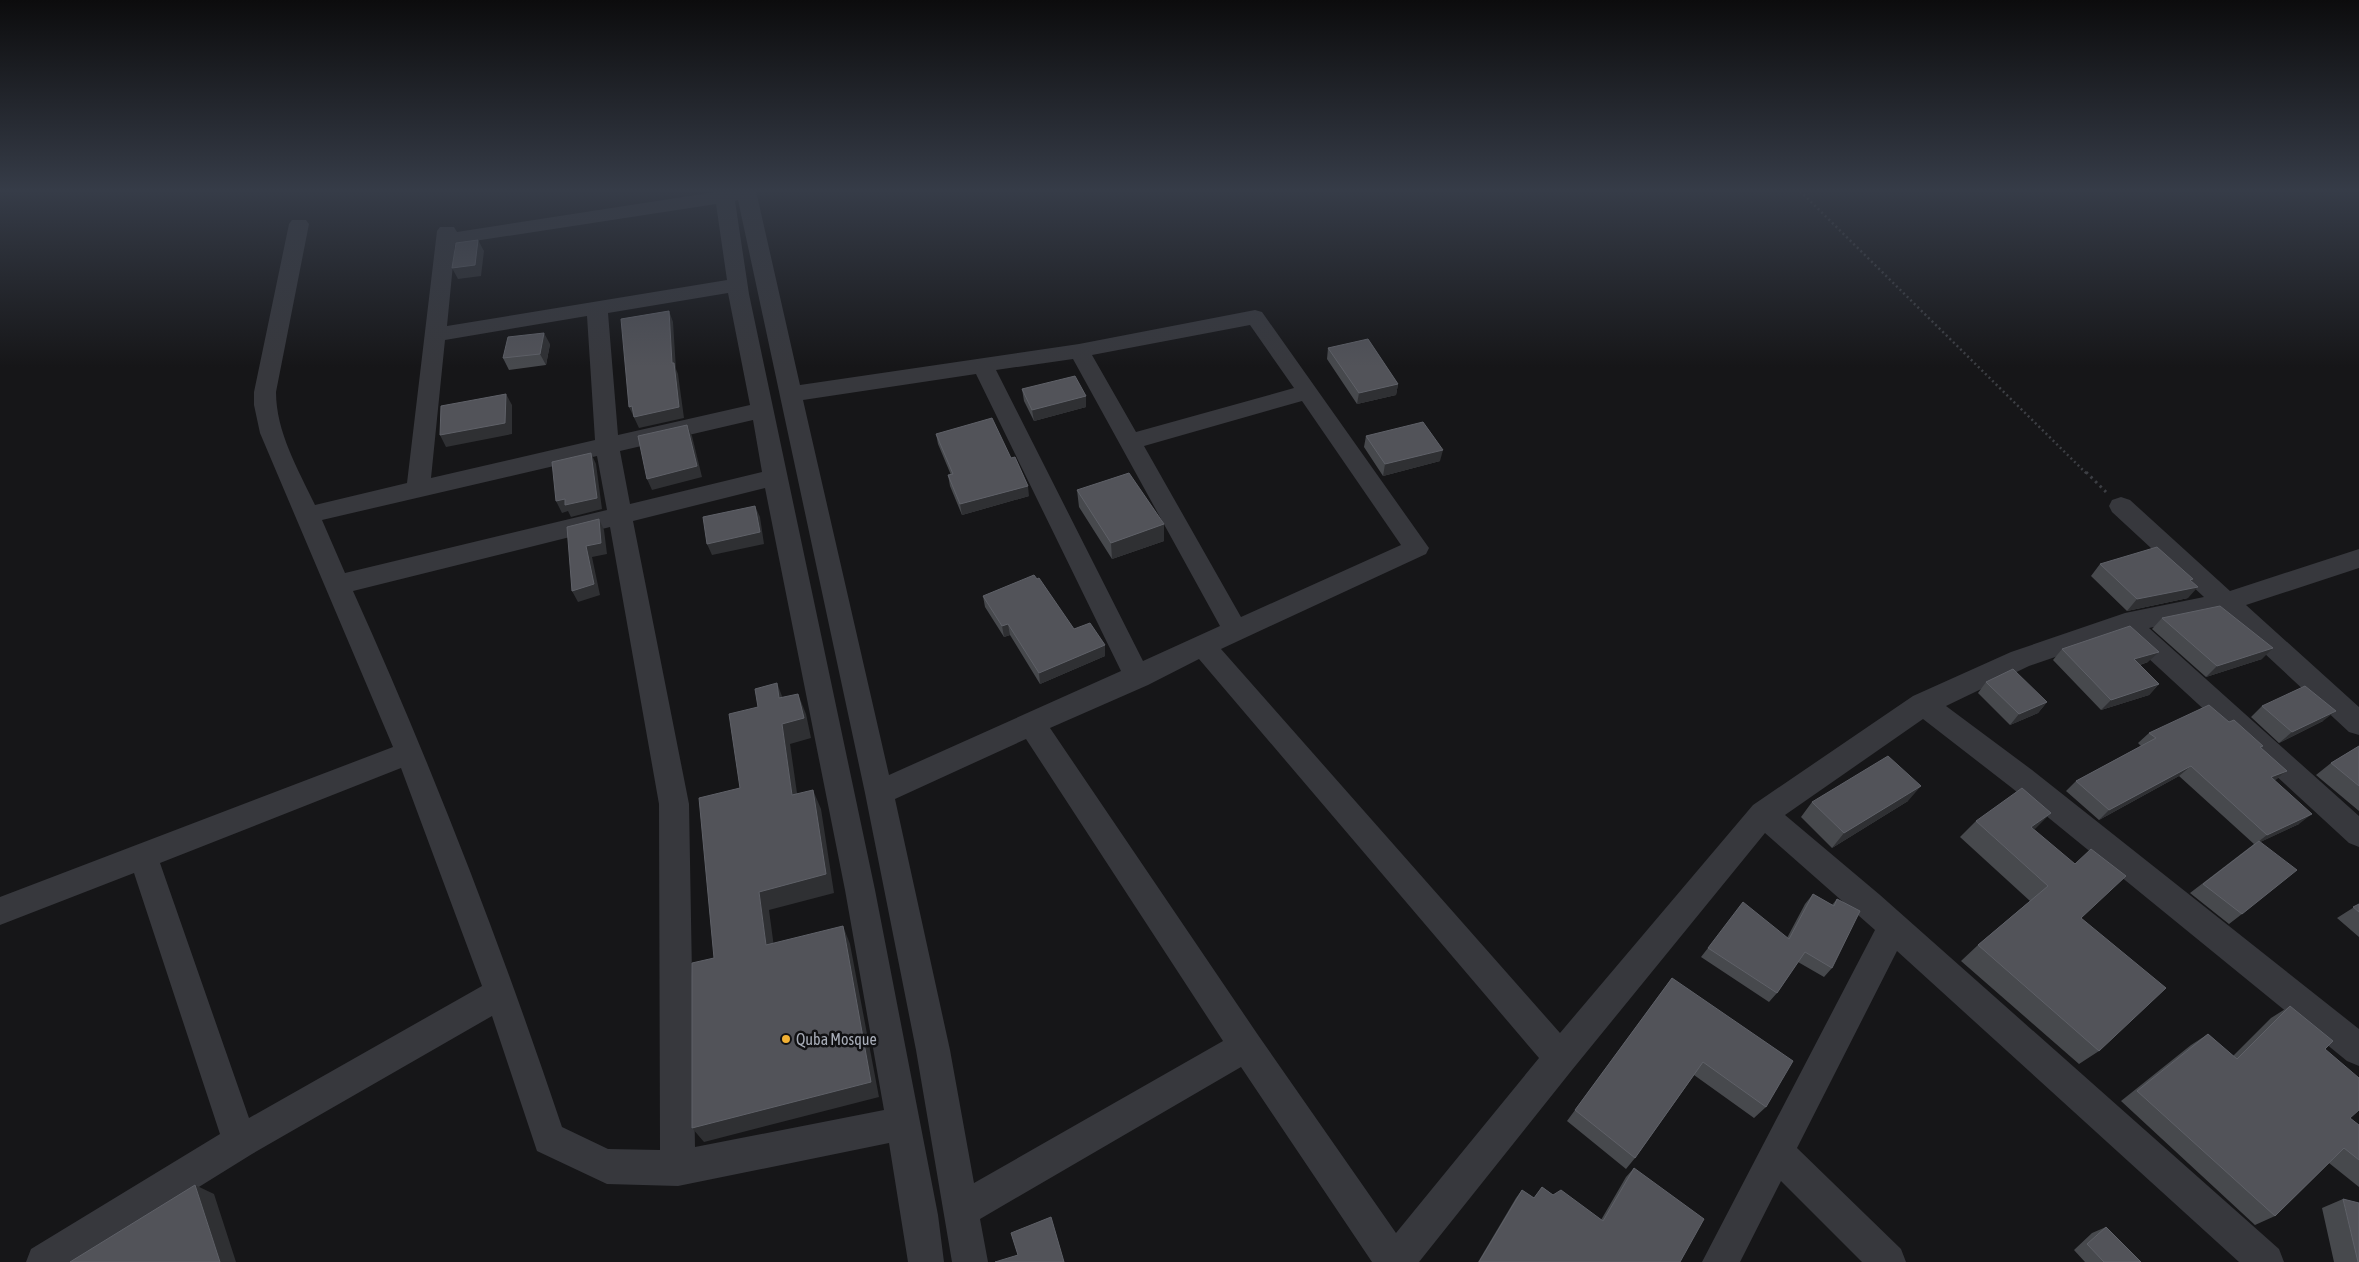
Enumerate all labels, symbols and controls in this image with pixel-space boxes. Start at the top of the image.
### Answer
place label: Quba Mosque [796,1030,877,1049]
marker: Quba Mosque [780,1033,792,1045]

